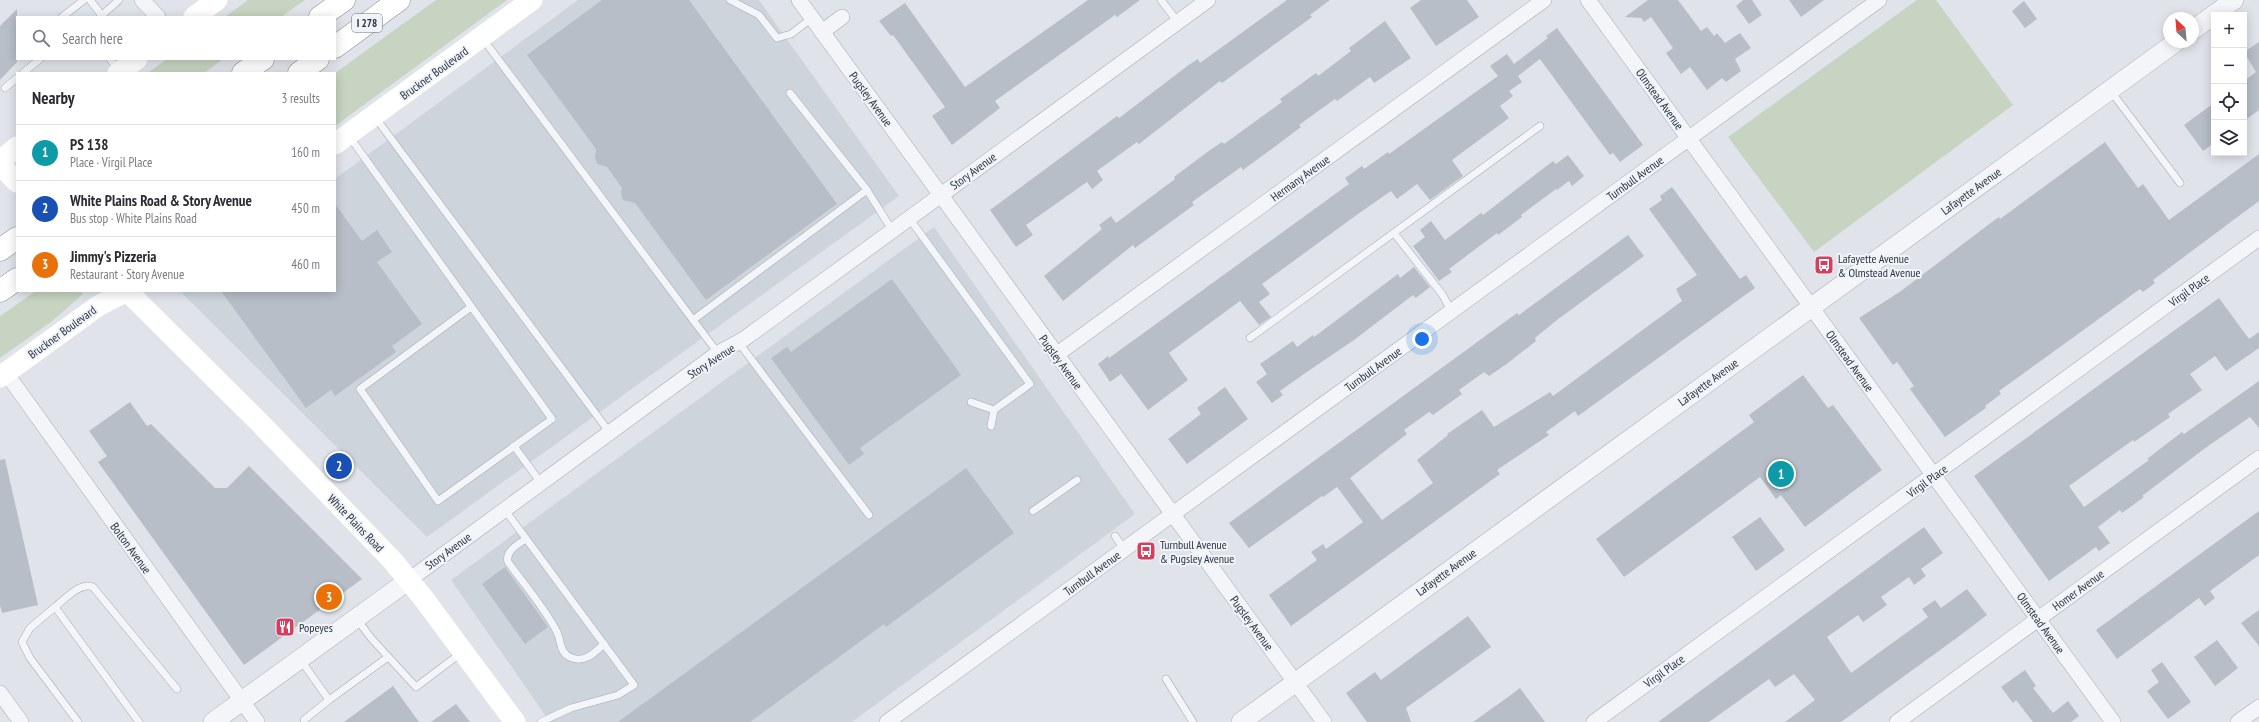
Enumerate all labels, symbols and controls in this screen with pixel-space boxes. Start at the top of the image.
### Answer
north arrow [2163,12,2199,48]
map controls [2211,12,2247,156]
button: + [2211,12,2247,48]
road number: I 278 [352,14,382,32]
search box [16,16,336,60]
icon: search [30,27,52,49]
text: Search here [62,29,123,48]
street label: Bruckner Boulevard [397,43,471,103]
button: − [2211,48,2247,84]
street label: Olmstead Avenue [1633,65,1687,133]
street label: Pugsley Avenue [846,69,896,129]
button: locate [2211,84,2247,120]
text: Nearby [32,87,75,109]
text: 3 results [281,90,320,107]
button: layers [2211,120,2247,156]
text: PS 138 [70,135,108,154]
text: 1 [42,144,48,161]
text: 160 m [291,144,320,161]
street label: Story Avenue [947,149,999,193]
street label: Hermany Avenue [1268,152,1332,204]
street label: Turnbull Avenue [1604,152,1666,204]
text: Place · Virgil Place [70,154,152,171]
street label: Lafayette Avenue [1938,164,2004,218]
text: White Plains Road & Story Avenue [70,191,252,210]
text: 2 [42,200,48,217]
text: 450 m [291,200,320,217]
text: Bus stop · White Plains Road [70,210,197,227]
text: Jimmy's Pizzeria [70,247,157,266]
place label: Lafayette Avenue & Olmstead Avenue [1838,251,1920,280]
bus stop icon: Lafayette Avenue & Olmstead Avenue [1813,254,1835,276]
text: 3 [42,256,48,273]
text: 460 m [291,256,320,273]
text: Restaurant · Story Avenue [70,266,184,283]
street label: Virgil Place [2165,270,2212,310]
street label: Bruckner Boulevard [25,302,99,362]
street label: Olmstead Avenue [1823,327,1877,395]
your location [1412,329,1432,349]
street label: Pugsley Avenue [1036,332,1086,392]
street label: Story Avenue [684,340,738,382]
street label: Turnbull Avenue [1342,343,1404,395]
street label: Lafayette Avenue [1675,355,1741,409]
pin: 2 [326,451,352,481]
pin: 1 [1768,459,1794,489]
street label: Virgil Place [1903,461,1950,501]
street label: White Plains Road [325,491,387,555]
street label: Bolton Avenue [107,519,155,577]
street label: Story Avenue [422,529,474,573]
place label: Turnbull Avenue & Pugsley Avenue [1160,537,1234,566]
bus stop icon: Turnbull Avenue & Pugsley Avenue [1135,540,1157,562]
street label: Lafayette Avenue [1413,545,1479,599]
street label: Turnbull Avenue [1061,547,1123,599]
street label: Homer Avenue [2049,566,2107,614]
pin: 3 [316,582,342,612]
street label: Olmstead Avenue [2014,589,2068,657]
street label: Pugsley Avenue [1227,593,1277,653]
restaurant icon: Popeyes [274,616,296,638]
place label: Popeyes [299,620,333,635]
street label: Virgil Place [1640,651,1687,691]

